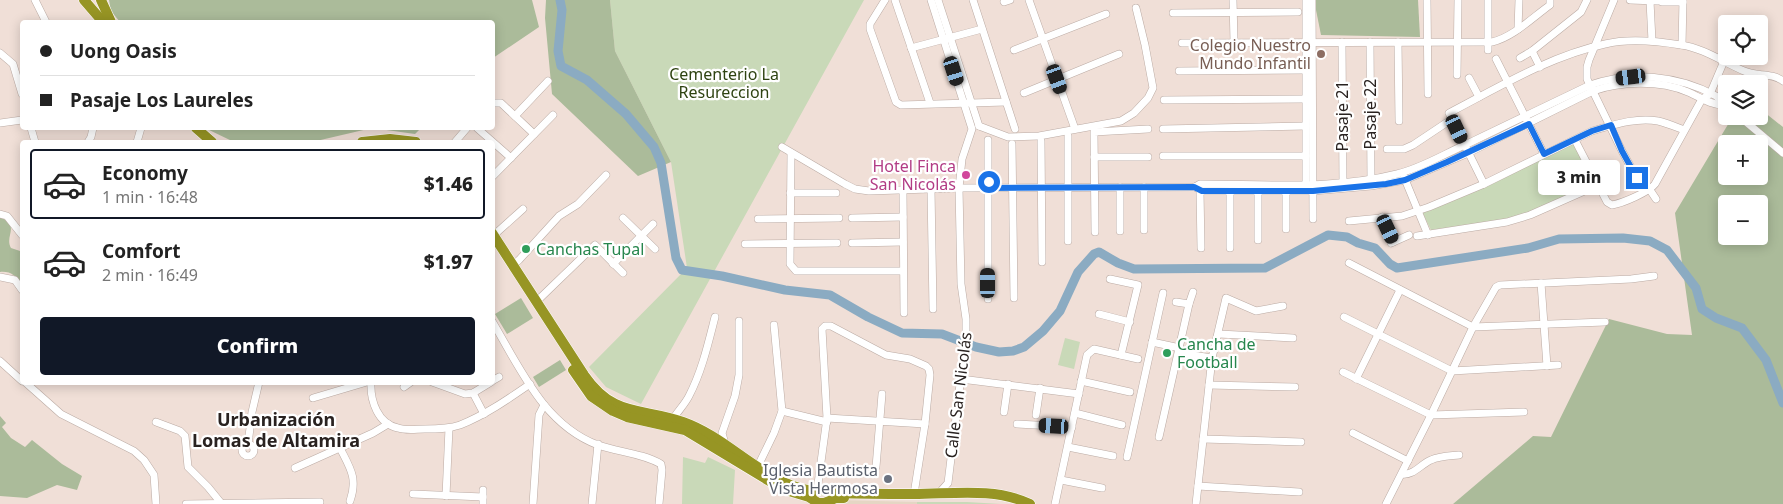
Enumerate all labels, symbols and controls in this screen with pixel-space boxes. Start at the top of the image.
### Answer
map controls [1718,15,1768,245]
button: locate [1718,15,1768,65]
place label: Colegio Nuestro Mundo Infantil [1190,34,1311,74]
text: Uong Oasis [70,38,177,64]
marker: Colegio Nuestro Mundo Infantil [1315,48,1327,60]
car [942,54,965,88]
car [1044,62,1069,96]
park label: Cementerio La Resureccion [669,63,779,103]
car [1615,68,1646,86]
button: layers [1718,75,1768,125]
street label: Pasaje 22 [1359,79,1381,149]
street label: Pasaje 21 [1331,81,1353,151]
text: Pasaje Los Laureles [70,87,253,113]
car [1443,112,1470,146]
button: + [1718,135,1768,185]
place label: Hotel Finca San Nicolás [870,155,956,195]
text: Economy [102,160,188,186]
callout: 3 min [1537,160,1620,196]
icon: car [42,162,87,207]
text: 3 min [1557,166,1601,188]
route end [1626,167,1648,189]
marker: Hotel Finca San Nicolás [960,169,972,181]
text: $1.46 [424,171,473,197]
route start [978,171,1000,193]
text: 1 min · 16:48 [102,186,198,208]
button: − [1718,195,1768,245]
car [1374,212,1401,246]
text: Comfort [102,238,181,264]
place label: Canchas Tupal [536,238,644,260]
icon: car [42,240,87,285]
marker: Canchas Tupal [520,243,532,255]
text: $1.97 [424,249,473,275]
text: 2 min · 16:49 [102,264,198,286]
car [980,268,995,298]
button: Confirm [40,317,475,375]
street label: Calle San Nicolás [939,331,977,459]
place label: Cancha de Football [1177,333,1256,373]
marker: Cancha de Football [1161,347,1173,359]
district label: Urbanización Lomas de Altamira [192,407,360,452]
car [1038,418,1069,434]
place label: Iglesia Bautista Vista Hermosa [763,459,878,499]
marker: Iglesia Bautista Vista Hermosa [882,473,894,485]

